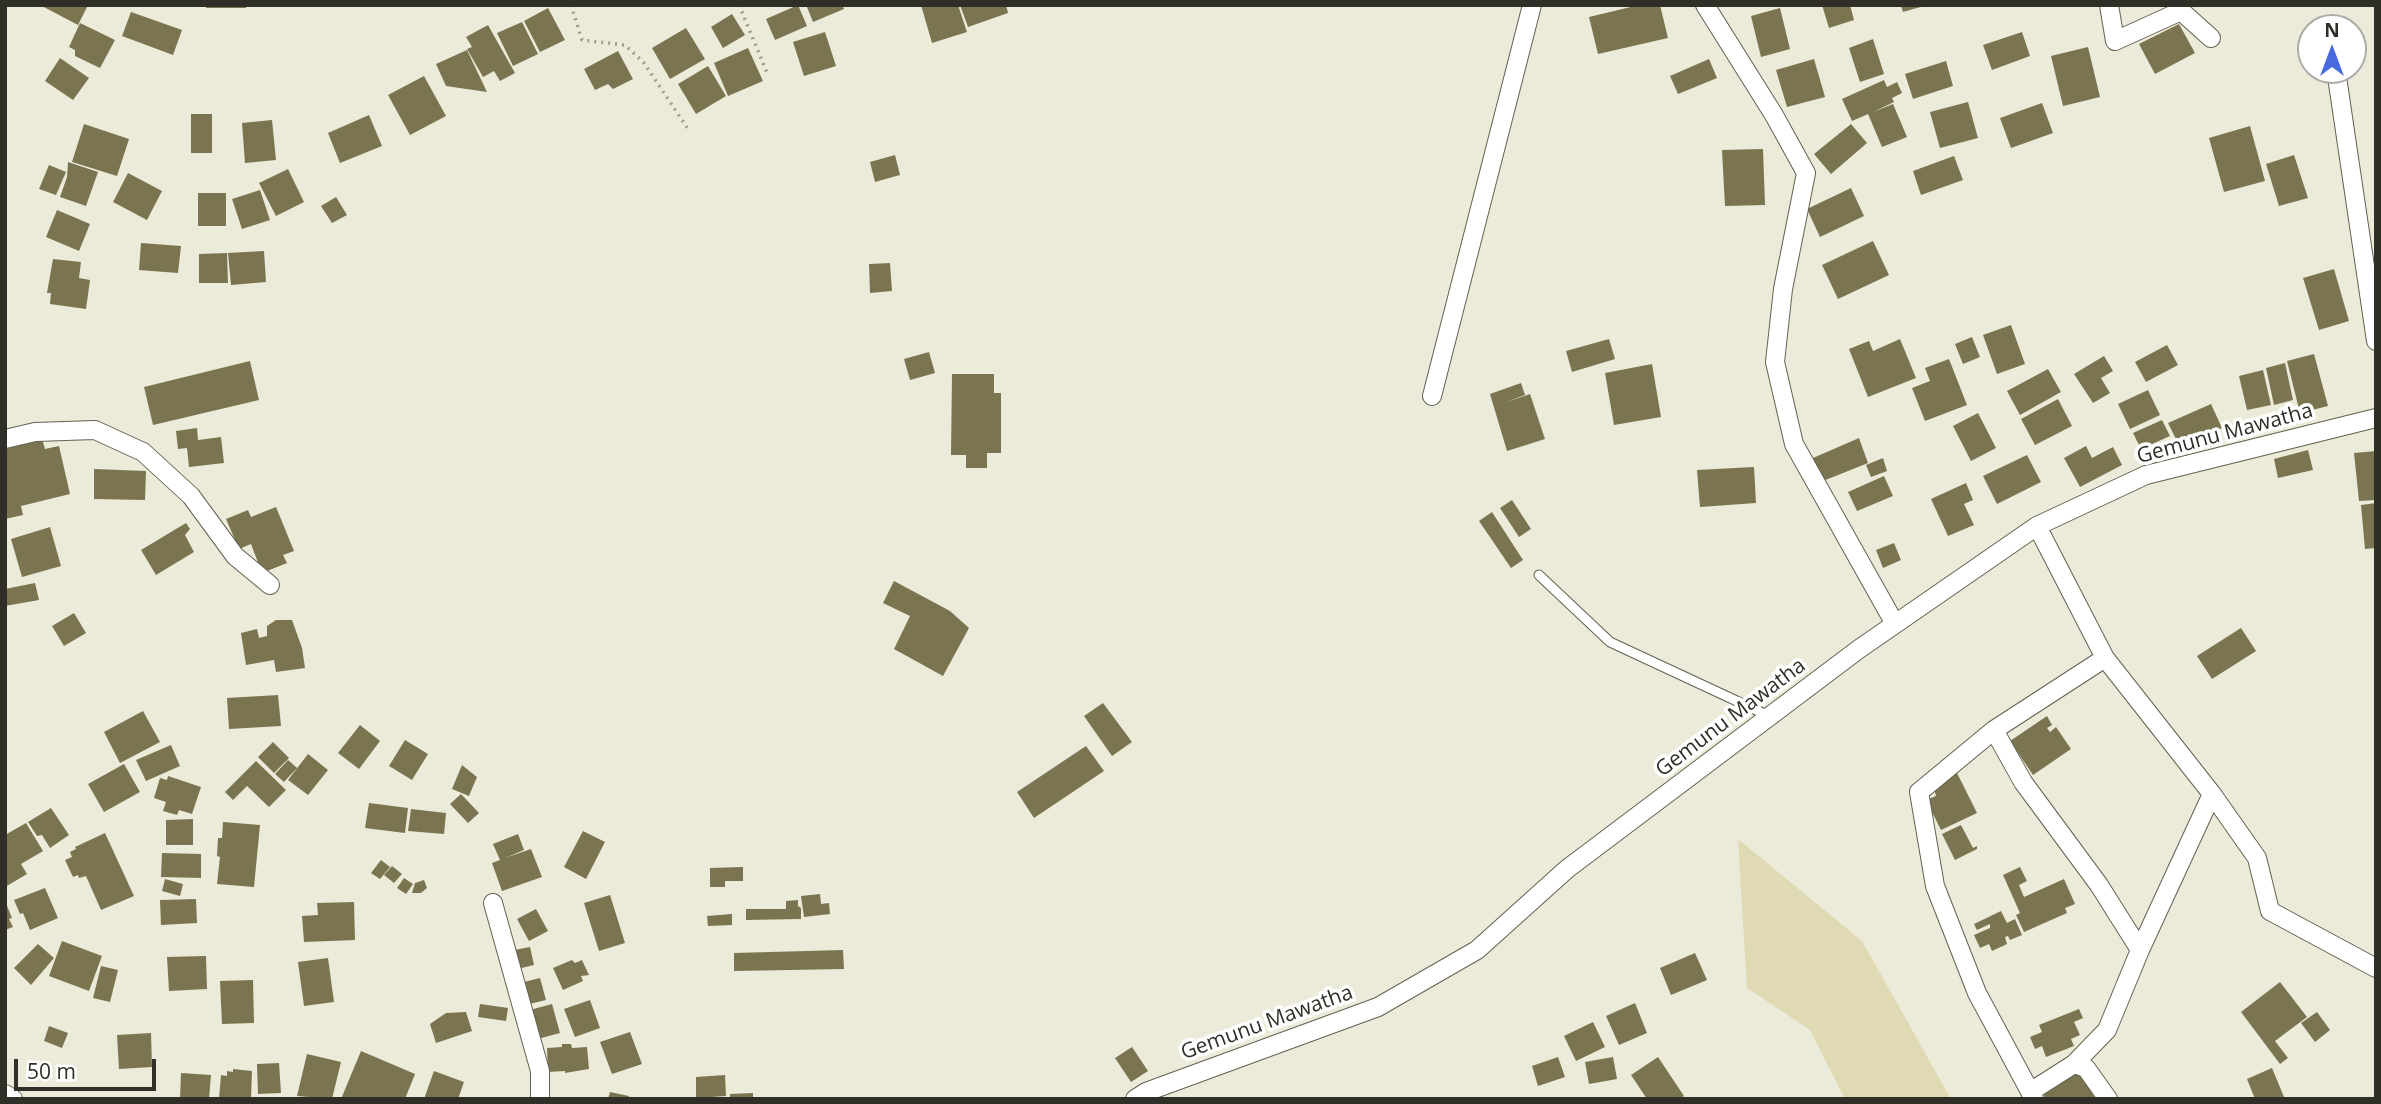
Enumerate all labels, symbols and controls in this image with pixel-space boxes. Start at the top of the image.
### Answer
north arrow [2297,14,2367,84]
text: N [2324,17,2340,43]
street label: Gemunu Mawatha [2134,398,2316,470]
street label: Gemunu Mawatha [1651,653,1811,783]
street label: Gemunu Mawatha [1178,980,1356,1066]
scale bar [18,1044,159,1088]
text: 50 m [27,1057,76,1085]

